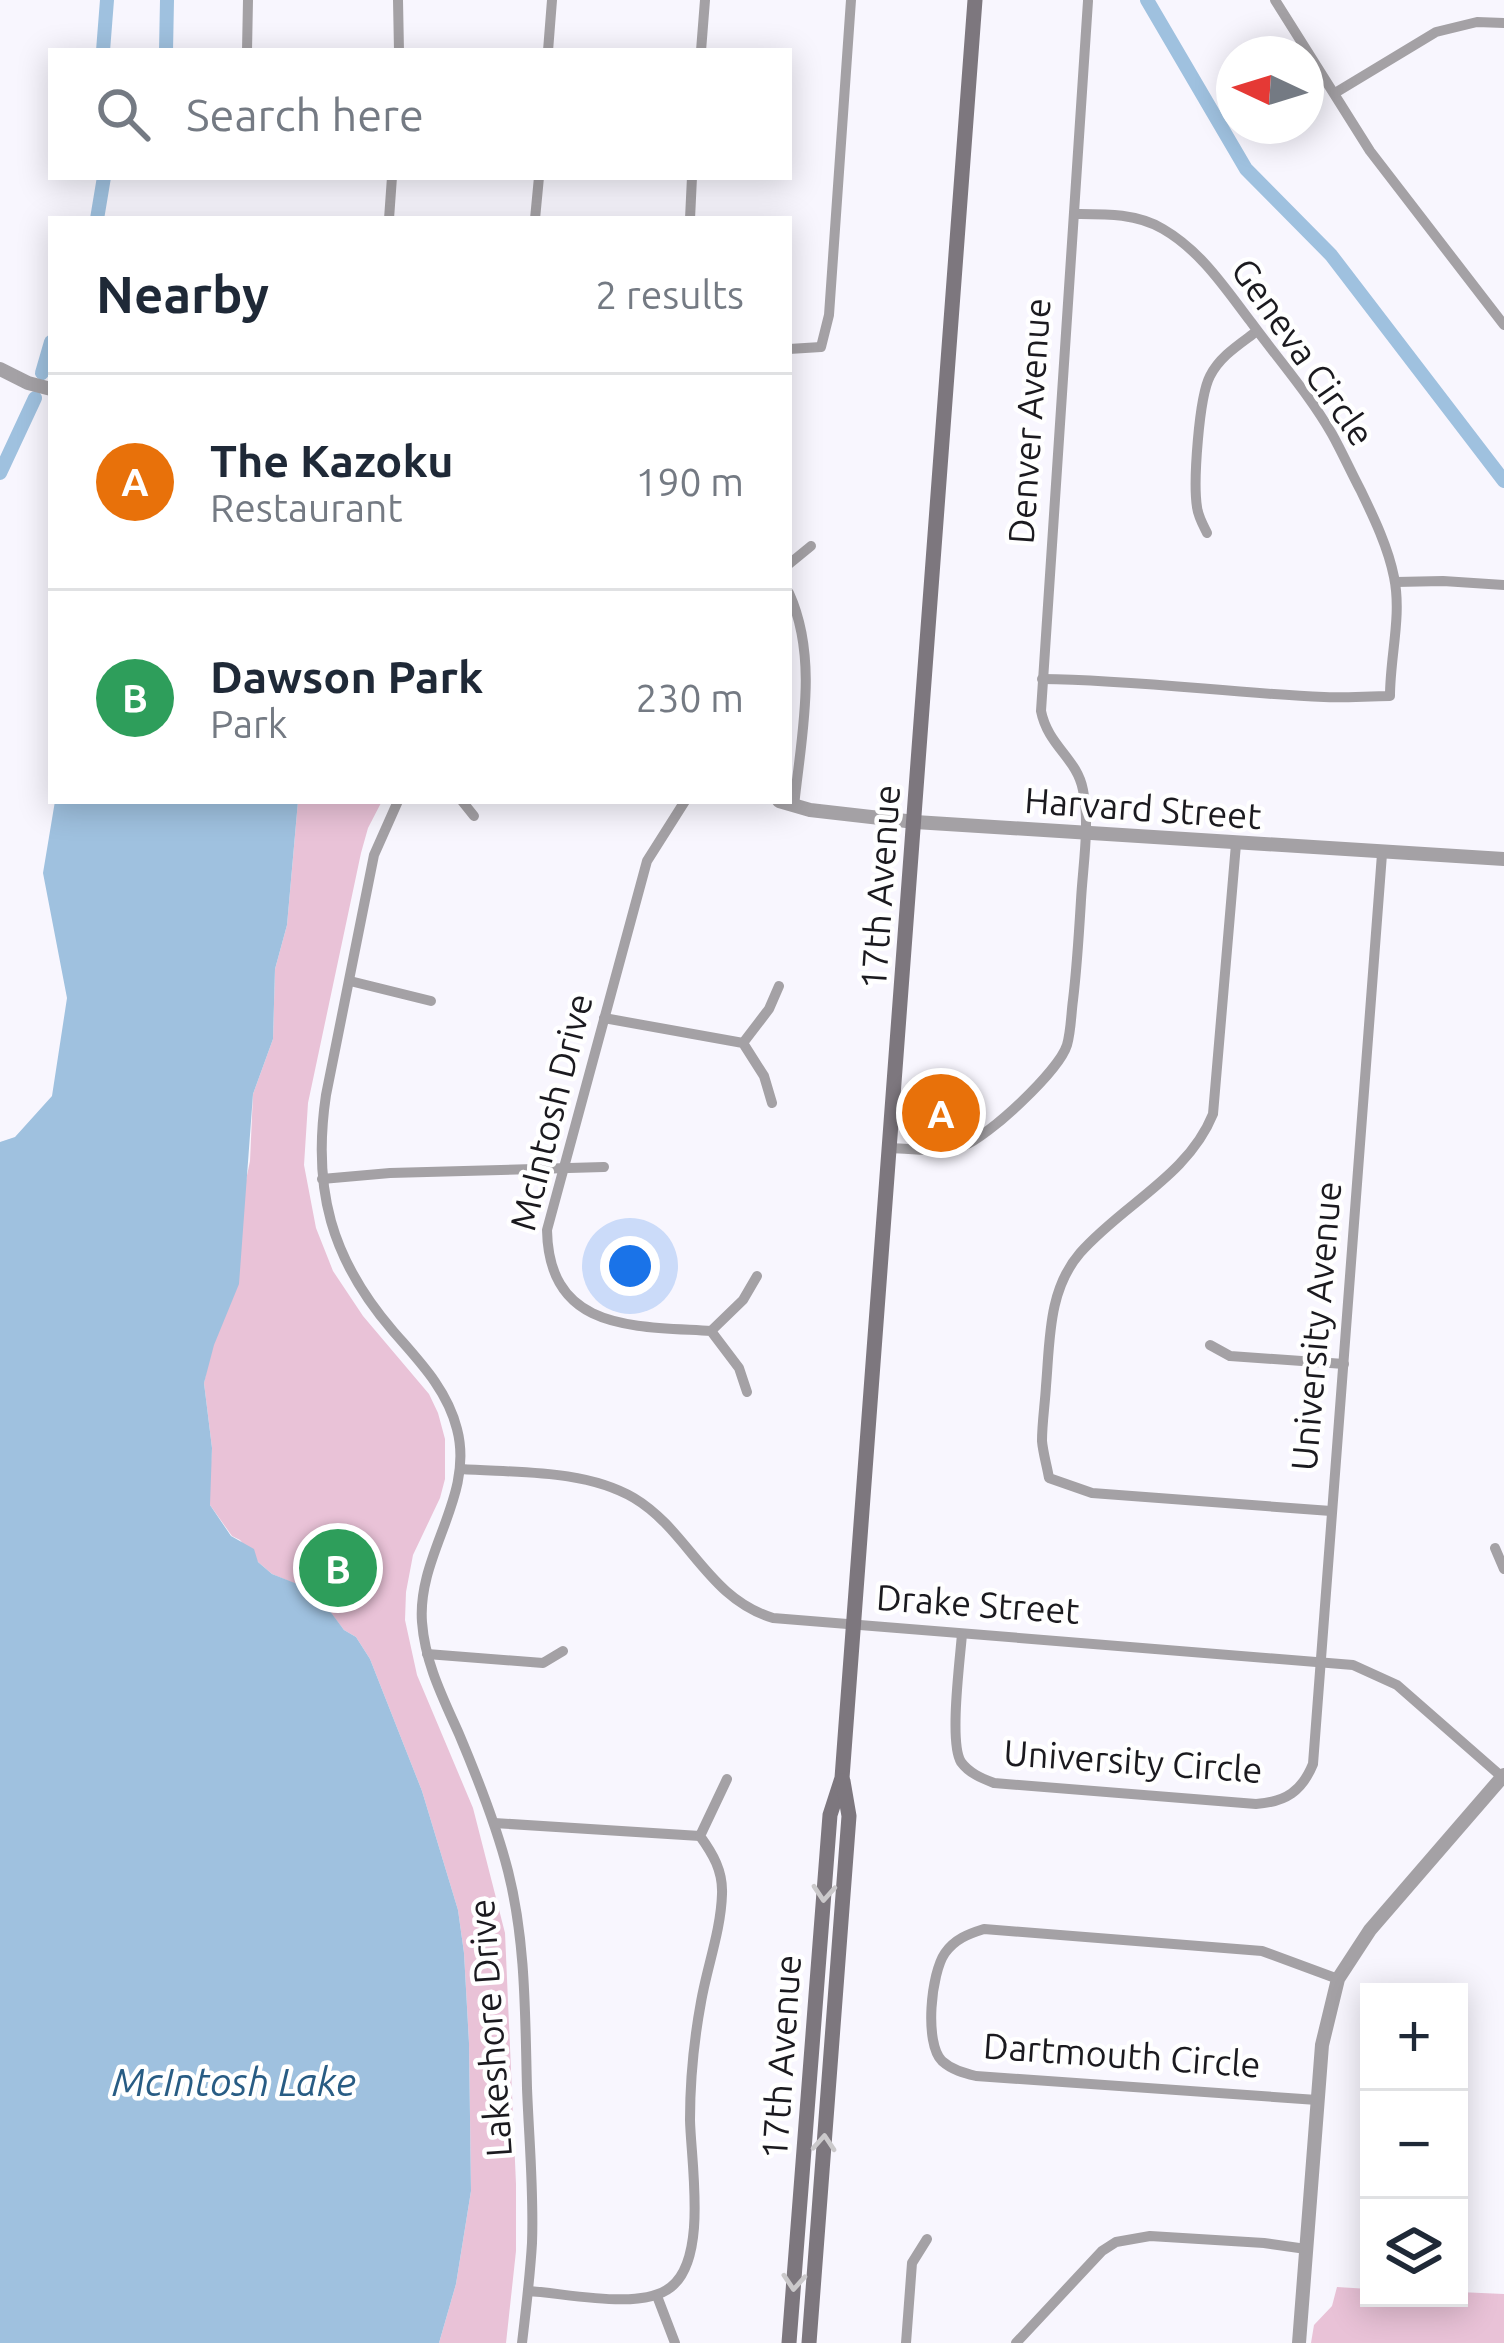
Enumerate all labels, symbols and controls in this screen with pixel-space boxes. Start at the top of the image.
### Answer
north arrow [1216,36,1324,144]
search box [48,48,792,180]
icon: search [90,81,156,147]
text: Search here [186,89,424,140]
street label: Geneva Circle [1224,250,1383,453]
text: Nearby [96,265,269,323]
text: 2 results [595,273,744,316]
street label: Denver Avenue [999,297,1058,545]
text: The Kazoku [210,435,454,486]
text: A [121,460,149,503]
text: 190 m [635,460,744,503]
text: Restaurant [210,486,403,529]
text: Dawson Park [210,651,483,702]
text: B [122,676,148,719]
text: 230 m [635,676,744,719]
text: Park [210,702,288,745]
street label: Harvard Street [1023,779,1263,836]
street label: 17th Avenue [852,783,907,991]
street label: McIntosh Drive [501,989,600,1234]
pin: A [902,1068,980,1158]
street label: University Avenue [1282,1180,1349,1472]
your location [600,1236,660,1296]
pin: B [299,1523,377,1613]
street label: Drake Street [875,1576,1081,1631]
street label: University Circle [1002,1731,1264,1790]
one-way arrow [811,1884,837,1903]
street label: Lakeshore Drive [460,1898,519,2158]
street label: 17th Avenue [753,1953,808,2161]
map controls [1360,1983,1468,2307]
button: + [1360,1983,1468,2091]
street label: Dartmouth Circle [982,2024,1262,2085]
water label: McIntosh Lake [112,2060,356,2103]
button: − [1360,2091,1468,2199]
one-way arrow [811,2133,836,2152]
button: layers [1360,2199,1468,2307]
one-way arrow [781,2273,807,2292]

